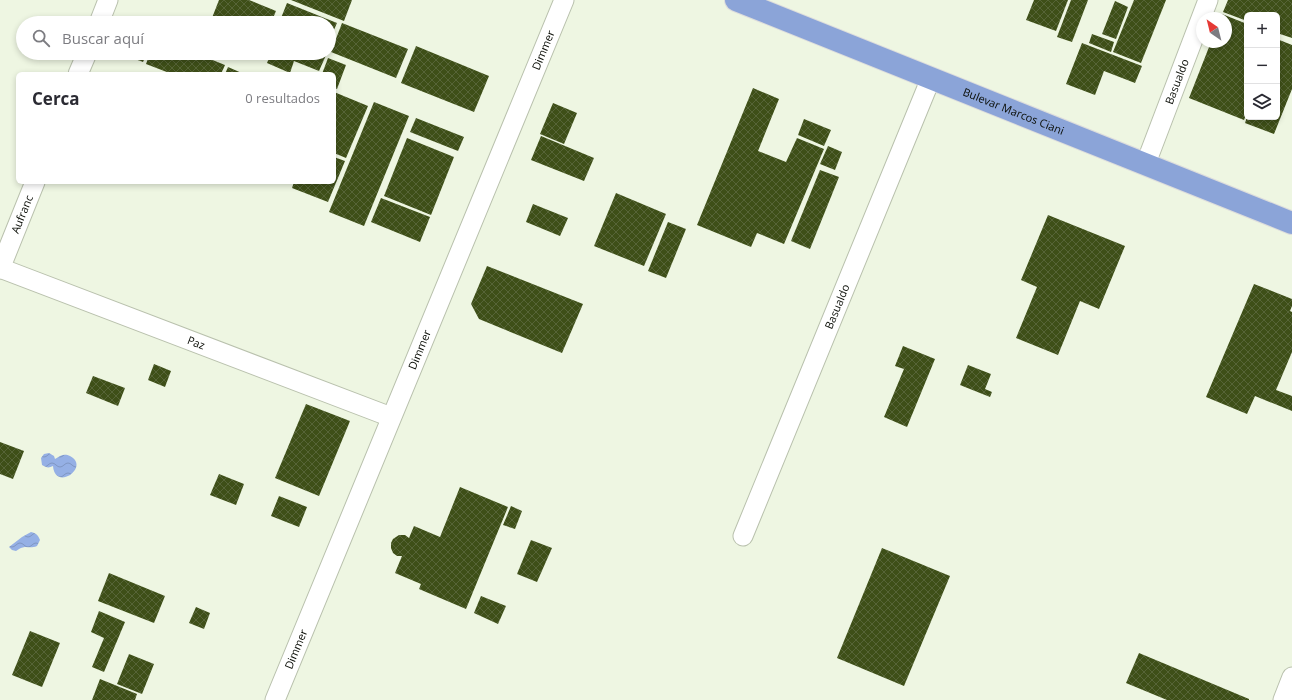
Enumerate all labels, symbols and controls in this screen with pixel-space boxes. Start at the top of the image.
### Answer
north arrow [1196,12,1232,48]
map controls [1244,12,1280,120]
button: + [1244,12,1280,48]
search box [16,16,336,60]
icon: search [30,27,52,49]
street label: Dimmer [528,27,558,72]
text: Buscar aquí [62,28,144,48]
button: − [1244,48,1280,84]
street label: Basualdo [1161,56,1192,106]
street label: Bulevar Marcos Ciani [961,84,1066,138]
button: layers [1244,84,1280,120]
text: Cerca [32,87,80,110]
text: 0 resultados [245,89,320,107]
street label: Aufranc [7,193,36,235]
street label: Basualdo [821,281,853,331]
street label: Dimmer [404,327,434,372]
street label: Paz [185,332,207,353]
street label: Dimmer [281,626,311,671]

